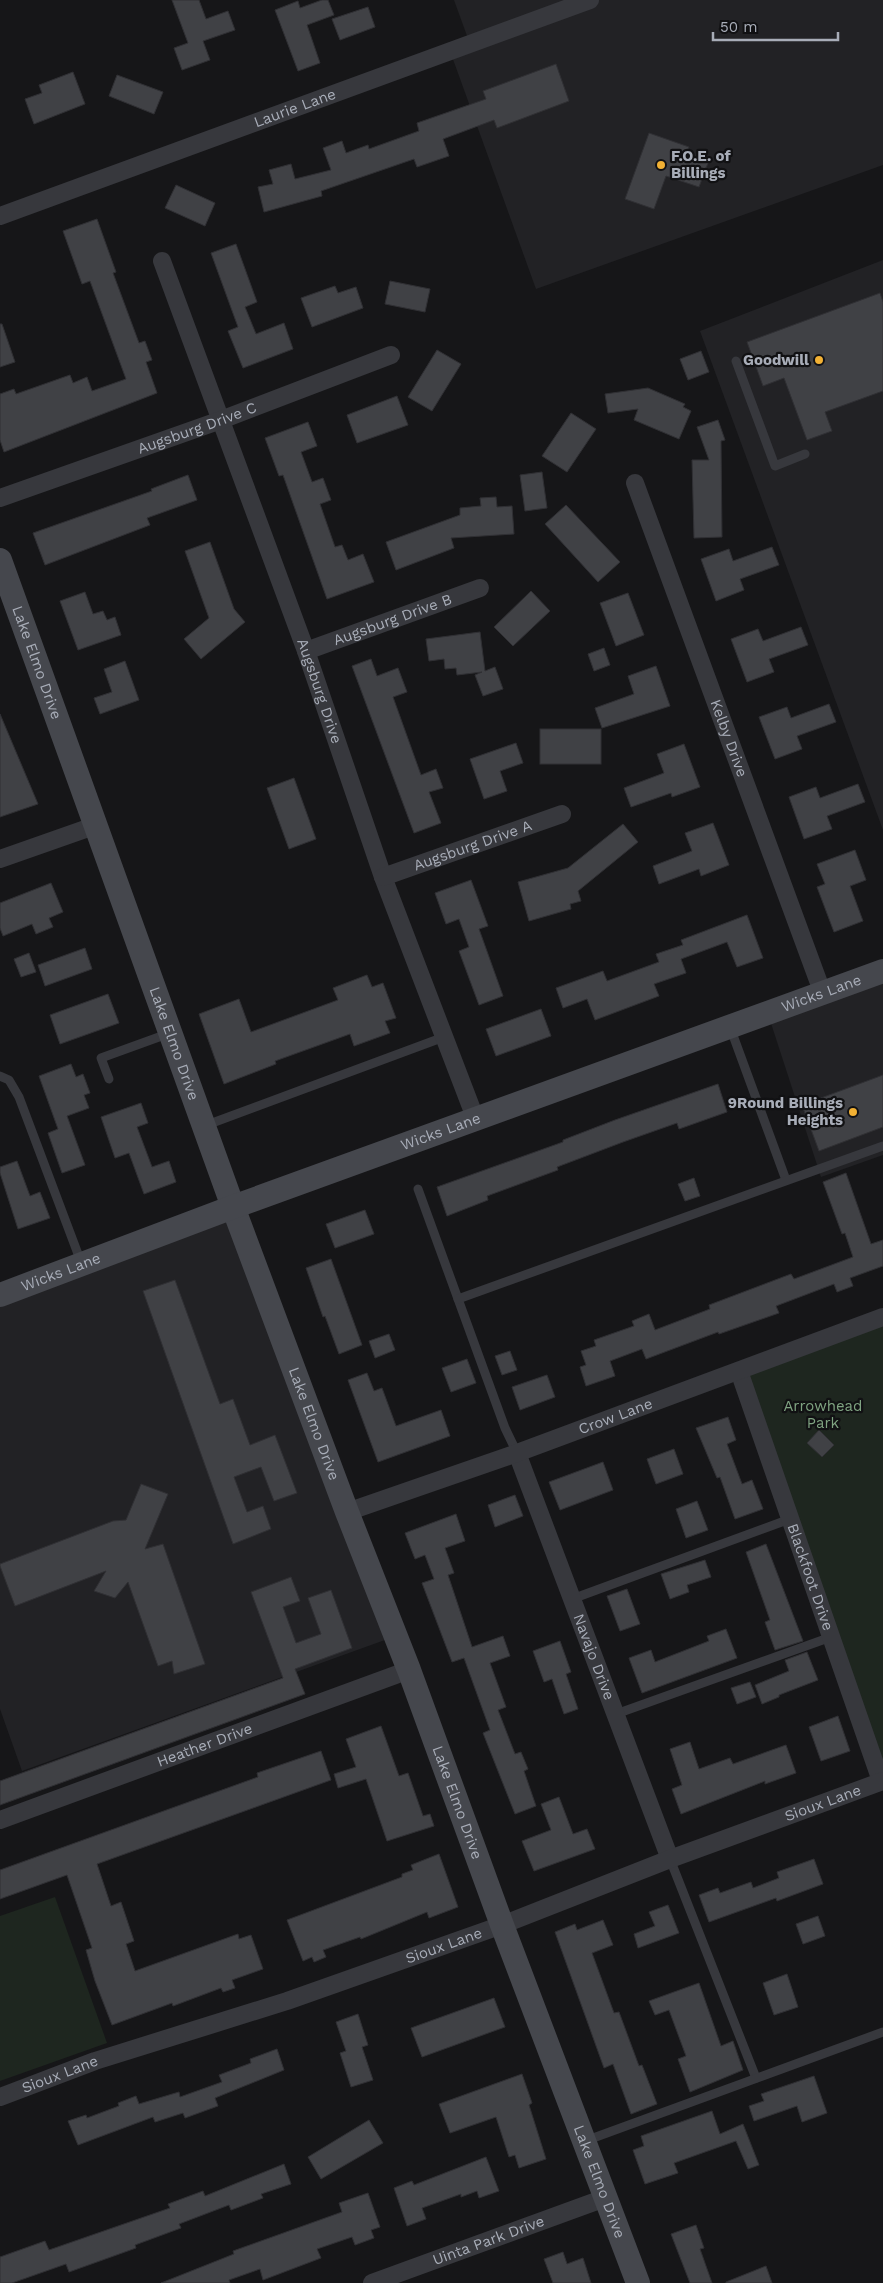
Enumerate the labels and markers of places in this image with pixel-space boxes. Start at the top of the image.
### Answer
place label: F.O.E. of Billings [671,147,732,182]
marker: F.O.E. of Billings [655,159,667,171]
place label: Goodwill [743,351,809,369]
marker: Goodwill [813,354,825,366]
place label: 9Round Billings Heights [728,1094,843,1129]
marker: 9Round Billings Heights [847,1106,859,1118]

